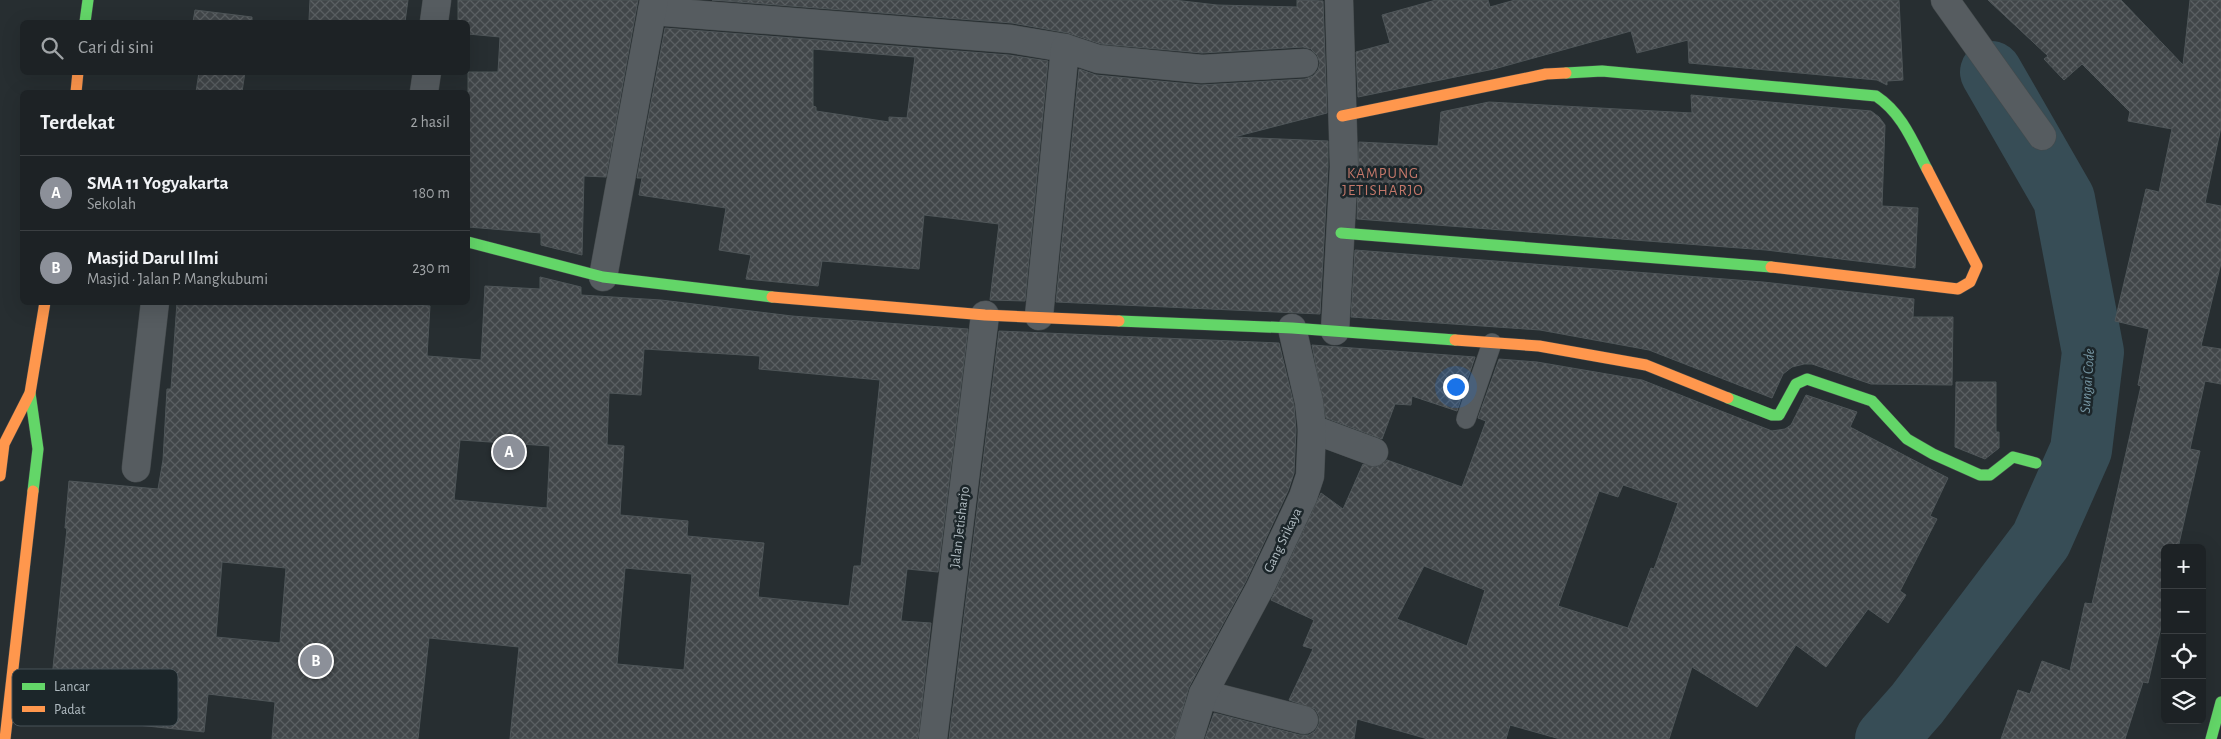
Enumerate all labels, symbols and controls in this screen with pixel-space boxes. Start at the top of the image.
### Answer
search box [20,20,470,75]
icon: search [38,34,66,62]
text: Cari di sini [78,38,154,57]
text: Terdekat [40,112,115,133]
text: 2 hasil [411,114,450,130]
district label: KAMPUNG JETISHARJO [1342,166,1424,198]
text: SMA 11 Yogyakarta [87,174,229,193]
text: A [51,185,61,201]
text: 180 m [413,185,450,201]
text: Sekolah [87,196,136,212]
text: Masjid Darul Ilmi [87,249,219,268]
text: B [51,260,61,276]
text: 230 m [412,260,450,276]
text: Masjid · Jalan P. Mangkubumi [87,271,268,287]
water label: Sungai Code [2078,348,2097,414]
your location [1443,374,1469,400]
pin: A [493,433,525,471]
street label: Jalan Jetisharjo [948,485,972,569]
street label: Gang Srikaya [1261,505,1305,575]
map controls [2161,544,2206,724]
button: + [2161,544,2206,589]
button: − [2161,589,2206,634]
button: locate [2161,634,2206,679]
pin: B [300,642,332,680]
legend [12,669,178,726]
button: layers [2161,679,2206,724]
text: Lancar [54,680,90,694]
text: Padat [54,703,86,717]

